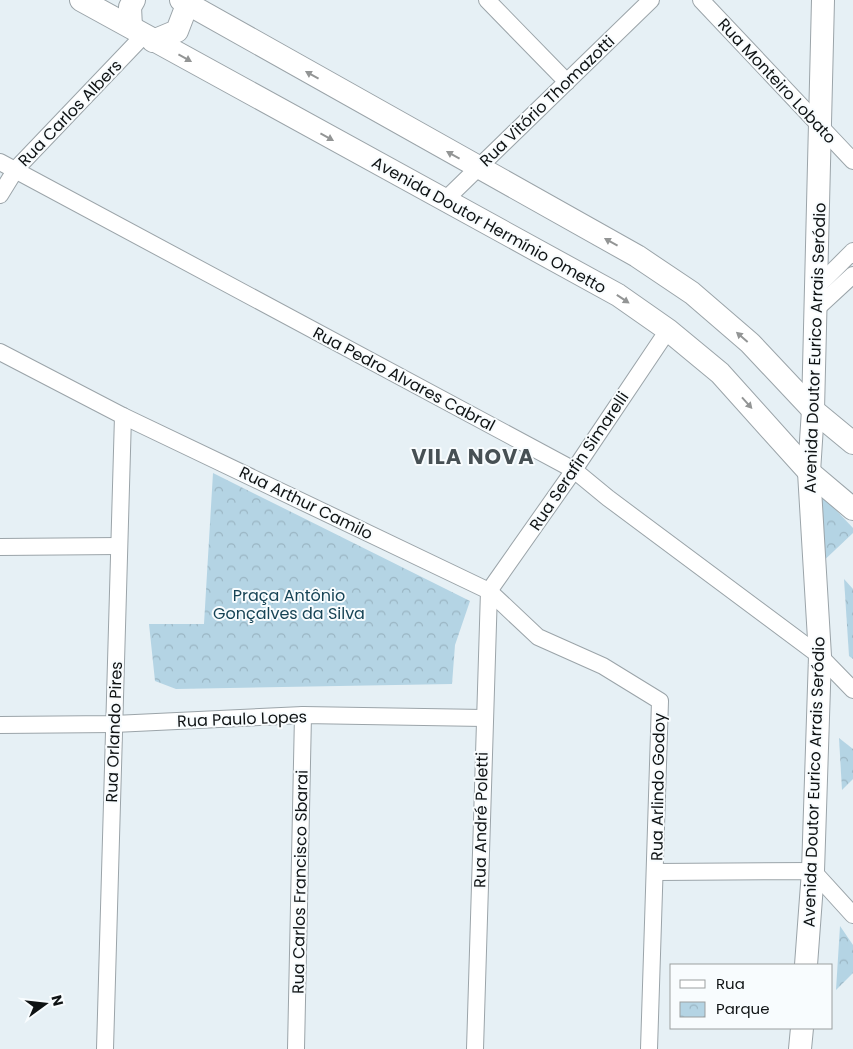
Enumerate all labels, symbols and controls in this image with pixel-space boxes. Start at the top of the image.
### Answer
street label: Rua Monteiro Lobato [713,13,841,149]
street label: Rua Vitório Thomazotti [474,30,620,172]
street label: Rua Carlos Albers [13,54,127,172]
one-way arrow [177,54,192,62]
one-way arrow [305,71,319,80]
one-way arrow [320,132,334,141]
street label: Avenida Doutor Hermínio Ometto [368,151,610,299]
one-way arrow [446,151,461,159]
street label: Avenida Doutor Eurico Arrais Seródio [798,202,832,494]
one-way arrow [604,238,618,246]
one-way arrow [616,294,629,304]
street label: Rua Pedro Alvares Cabral [309,321,499,437]
one-way arrow [736,331,749,342]
street label: Rua Serafin Simarelli [524,387,634,535]
one-way arrow [741,396,753,408]
district label: VILA NOVA [411,442,535,471]
street label: Rua Arthur Camilo [235,461,377,545]
park label: Praça Antônio Gonçalves da Silva [213,584,365,625]
street label: Avenida Doutor Eurico Arrais Seródio [797,636,831,928]
street label: Rua Orlando Pires [100,661,128,803]
street label: Rua Paulo Lopes [177,705,307,733]
street label: Rua Arlindo Godoy [645,713,671,861]
street label: Rua André Poletti [468,752,494,888]
street label: Rua Carlos Francisco Sbarai [287,770,313,994]
legend [670,964,833,1029]
text: Rua [716,973,745,994]
north arrow [20,979,70,1029]
text: N [47,993,69,1008]
text: Parque [716,998,769,1019]

